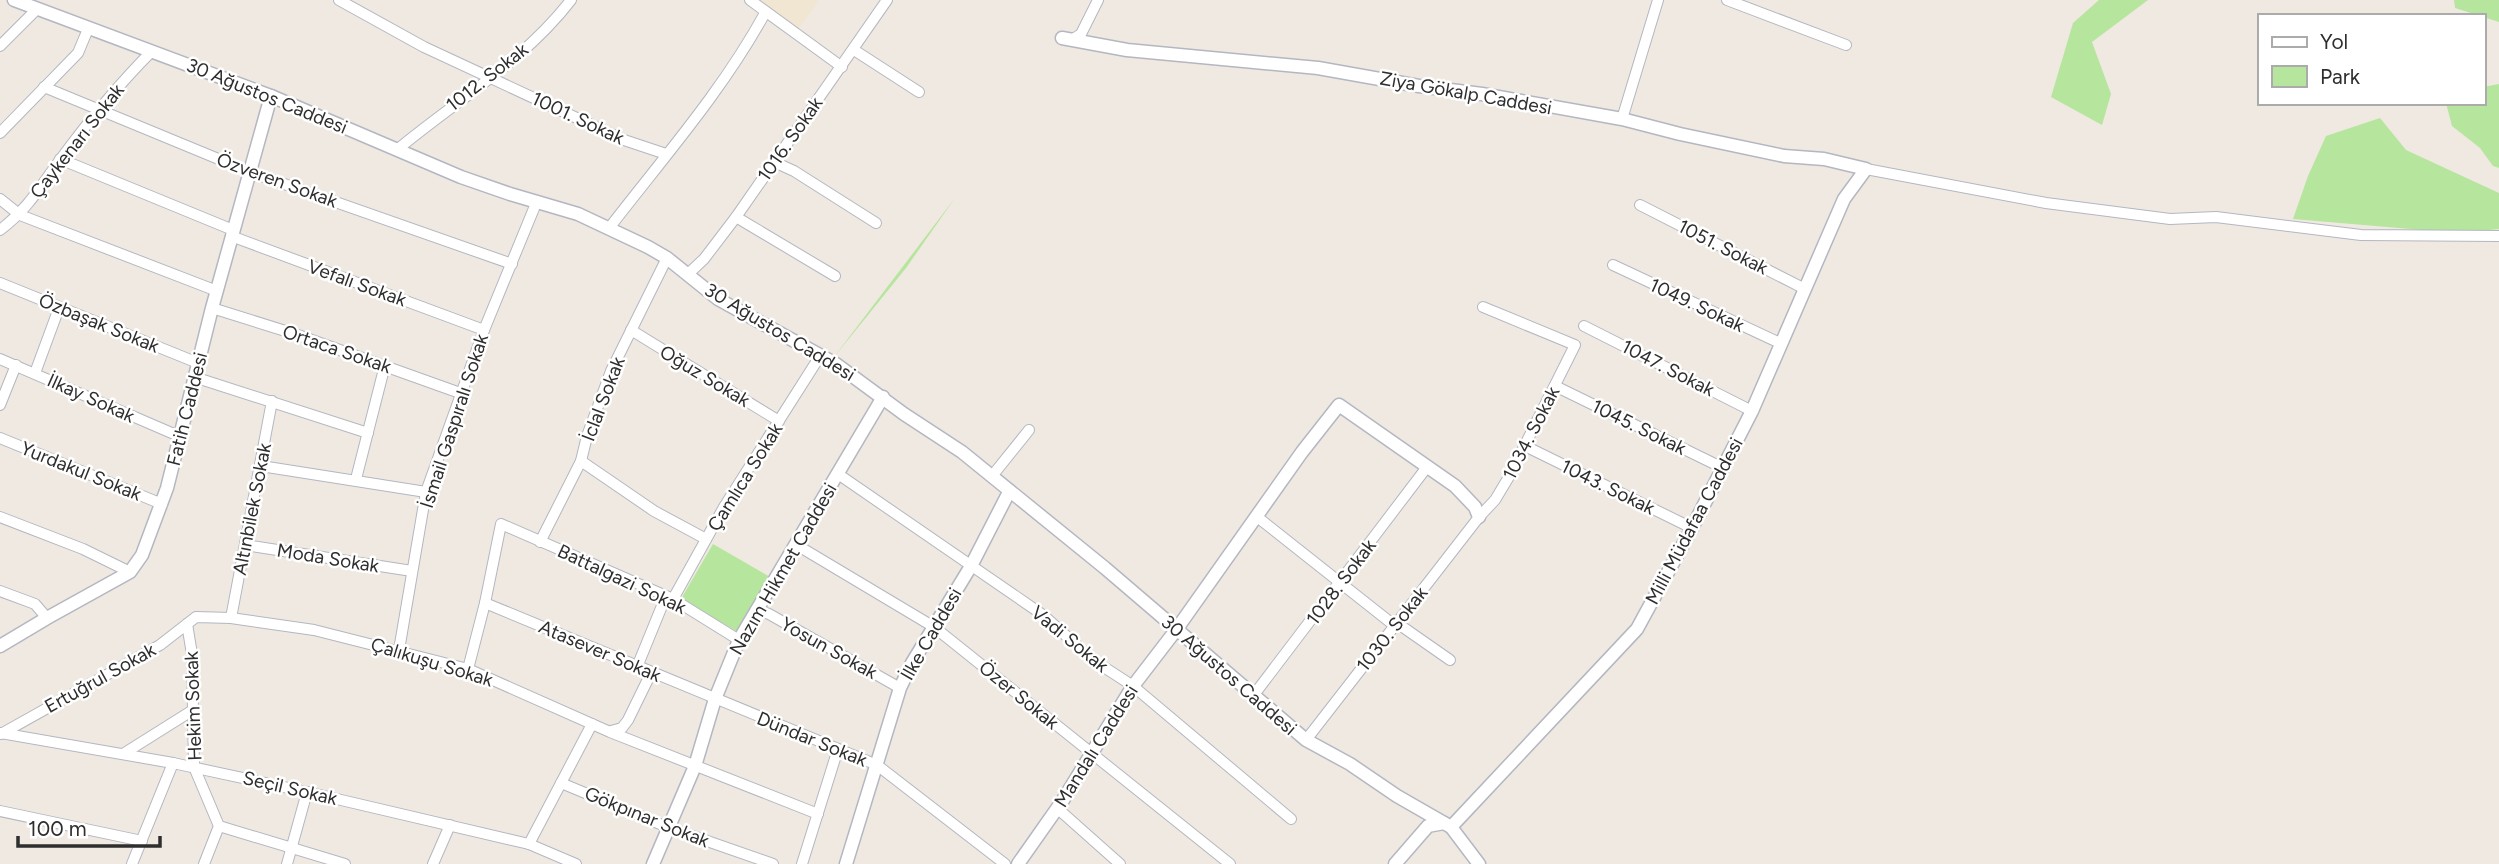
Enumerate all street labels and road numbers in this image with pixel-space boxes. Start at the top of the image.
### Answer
street label: 1012. Sokak [441,37,533,116]
street label: 30 Ağustos Caddesi [183,53,351,139]
street label: Ziya Gökalp Caddesi [1378,67,1554,119]
street label: Çaykenarı Sokak [25,79,129,203]
street label: 1001. Sokak [528,87,629,150]
street label: 1016. Sokak [753,92,828,186]
street label: Özveren Sokak [213,148,341,213]
street label: 1051. Sokak [1674,214,1773,280]
street label: Vefalı Sokak [305,255,410,312]
street label: 1049. Sokak [1646,273,1749,337]
street label: 30 Ağustos Caddesi [701,278,859,386]
street label: Özbaşak Sokak [35,288,163,358]
street label: Ortaca Sokak [280,320,395,379]
street label: İsmail Gaspıralı Sokak [415,330,493,511]
street label: 1047. Sokak [1618,335,1719,402]
street label: Oğuz Sokak [656,340,755,412]
street label: Fatih Caddesi [162,350,212,468]
street label: İclal Sokak [576,353,630,445]
street label: İlkay Sokak [44,369,139,428]
street label: 1034. Sokak [1498,382,1565,483]
street label: 1045. Sokak [1588,394,1691,460]
street label: Çamlıca Sokak [703,418,788,535]
street label: Milli Müdafaa Caddesi [1640,434,1748,608]
street label: Yurdakul Sokak [17,436,145,506]
street label: Altınbilek Sokak [228,440,276,577]
street label: 1043. Sokak [1557,454,1659,520]
street label: Nazım Hikmet Caddesi [724,479,842,659]
street label: 1028. Sokak [1301,534,1381,629]
street label: Moda Sokak [275,539,382,578]
street label: Battalgazi Sokak [554,539,691,619]
street label: 1030. Sokak [1352,581,1433,676]
street label: İlke Caddesi [895,584,967,684]
street label: Vadi Sokak [1027,601,1114,678]
street label: 30 Ağustos Caddesi [1157,610,1301,740]
street label: Yosun Sokak [777,612,882,684]
street label: Atasever Sokak [535,615,665,687]
street label: Çalıkuşu Sokak [368,632,497,692]
street label: Ertuğrul Sokak [41,638,160,718]
street label: Hekim Sokak [180,650,206,761]
street label: Özer Sokak [974,656,1064,735]
street label: Mandalı Caddesi [1049,681,1143,811]
street label: Dündar Sokak [754,706,871,772]
street label: Seçil Sokak [241,766,340,810]
street label: Gökpınar Sokak [581,782,713,853]

